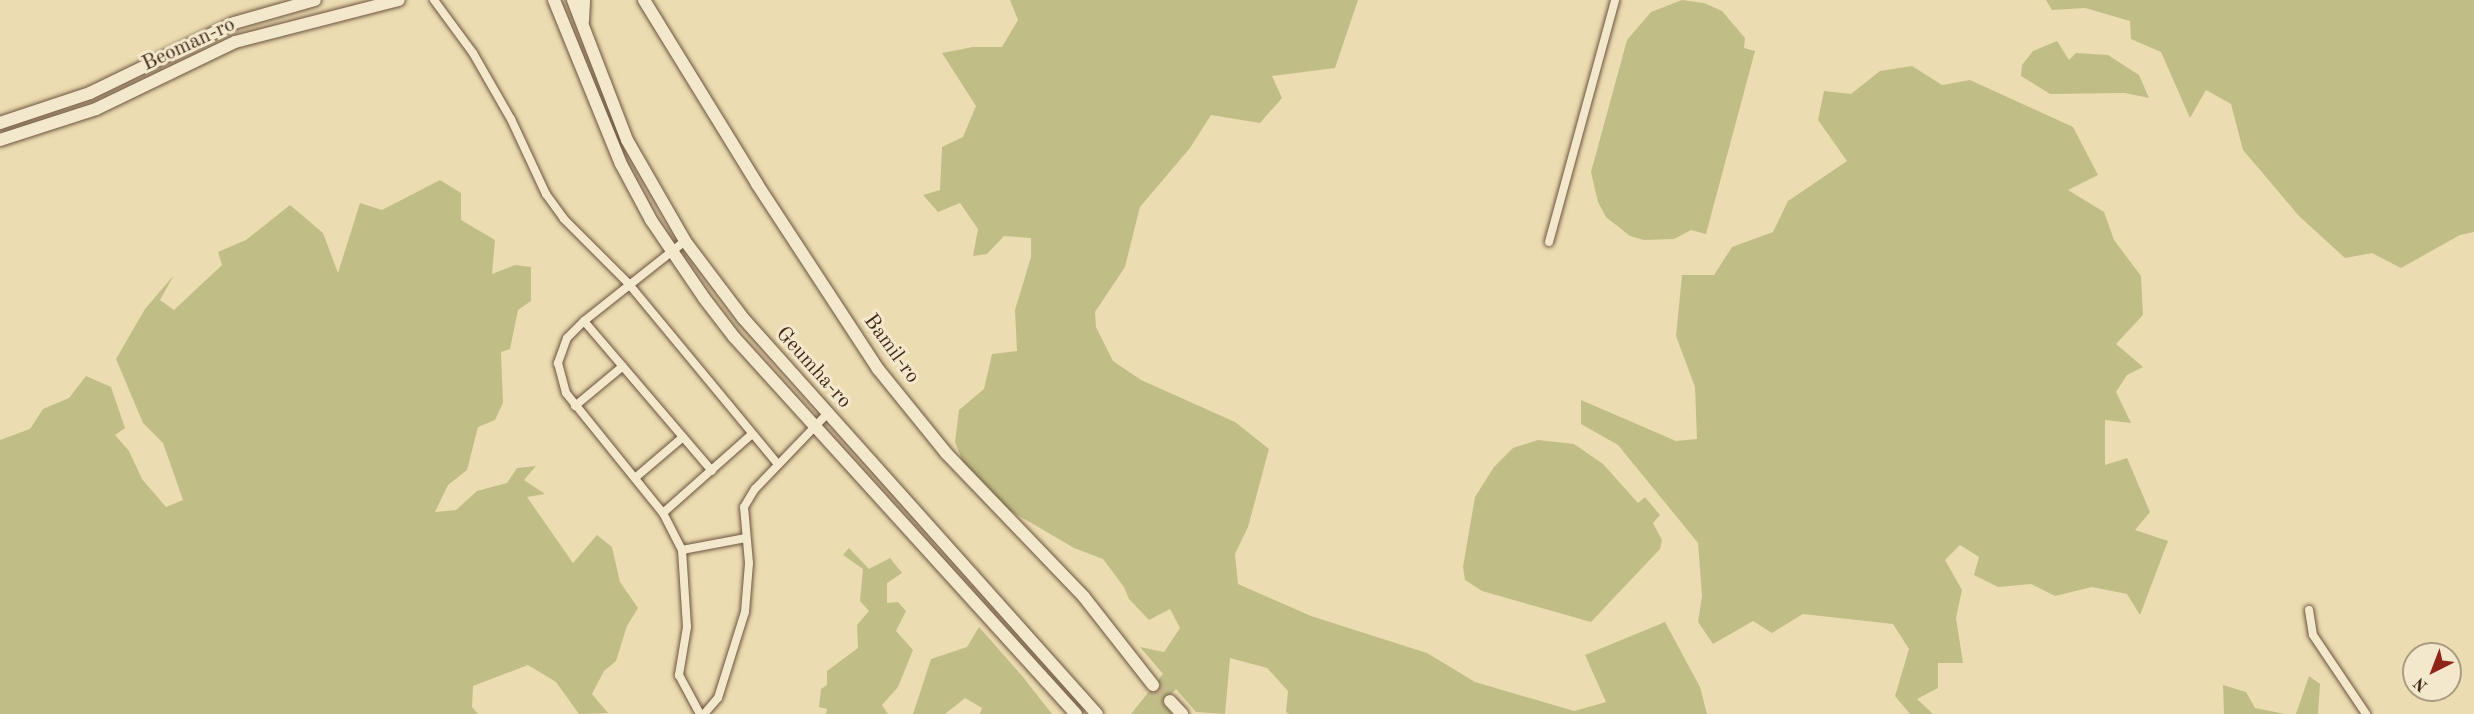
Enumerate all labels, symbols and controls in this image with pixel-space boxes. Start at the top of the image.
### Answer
street label: Beoman-ro [138,13,240,77]
street label: Bamil-ro [857,309,925,389]
street label: Geumha-ro [770,322,856,414]
north arrow [2402,642,2462,702]
text: N [2411,674,2431,694]

